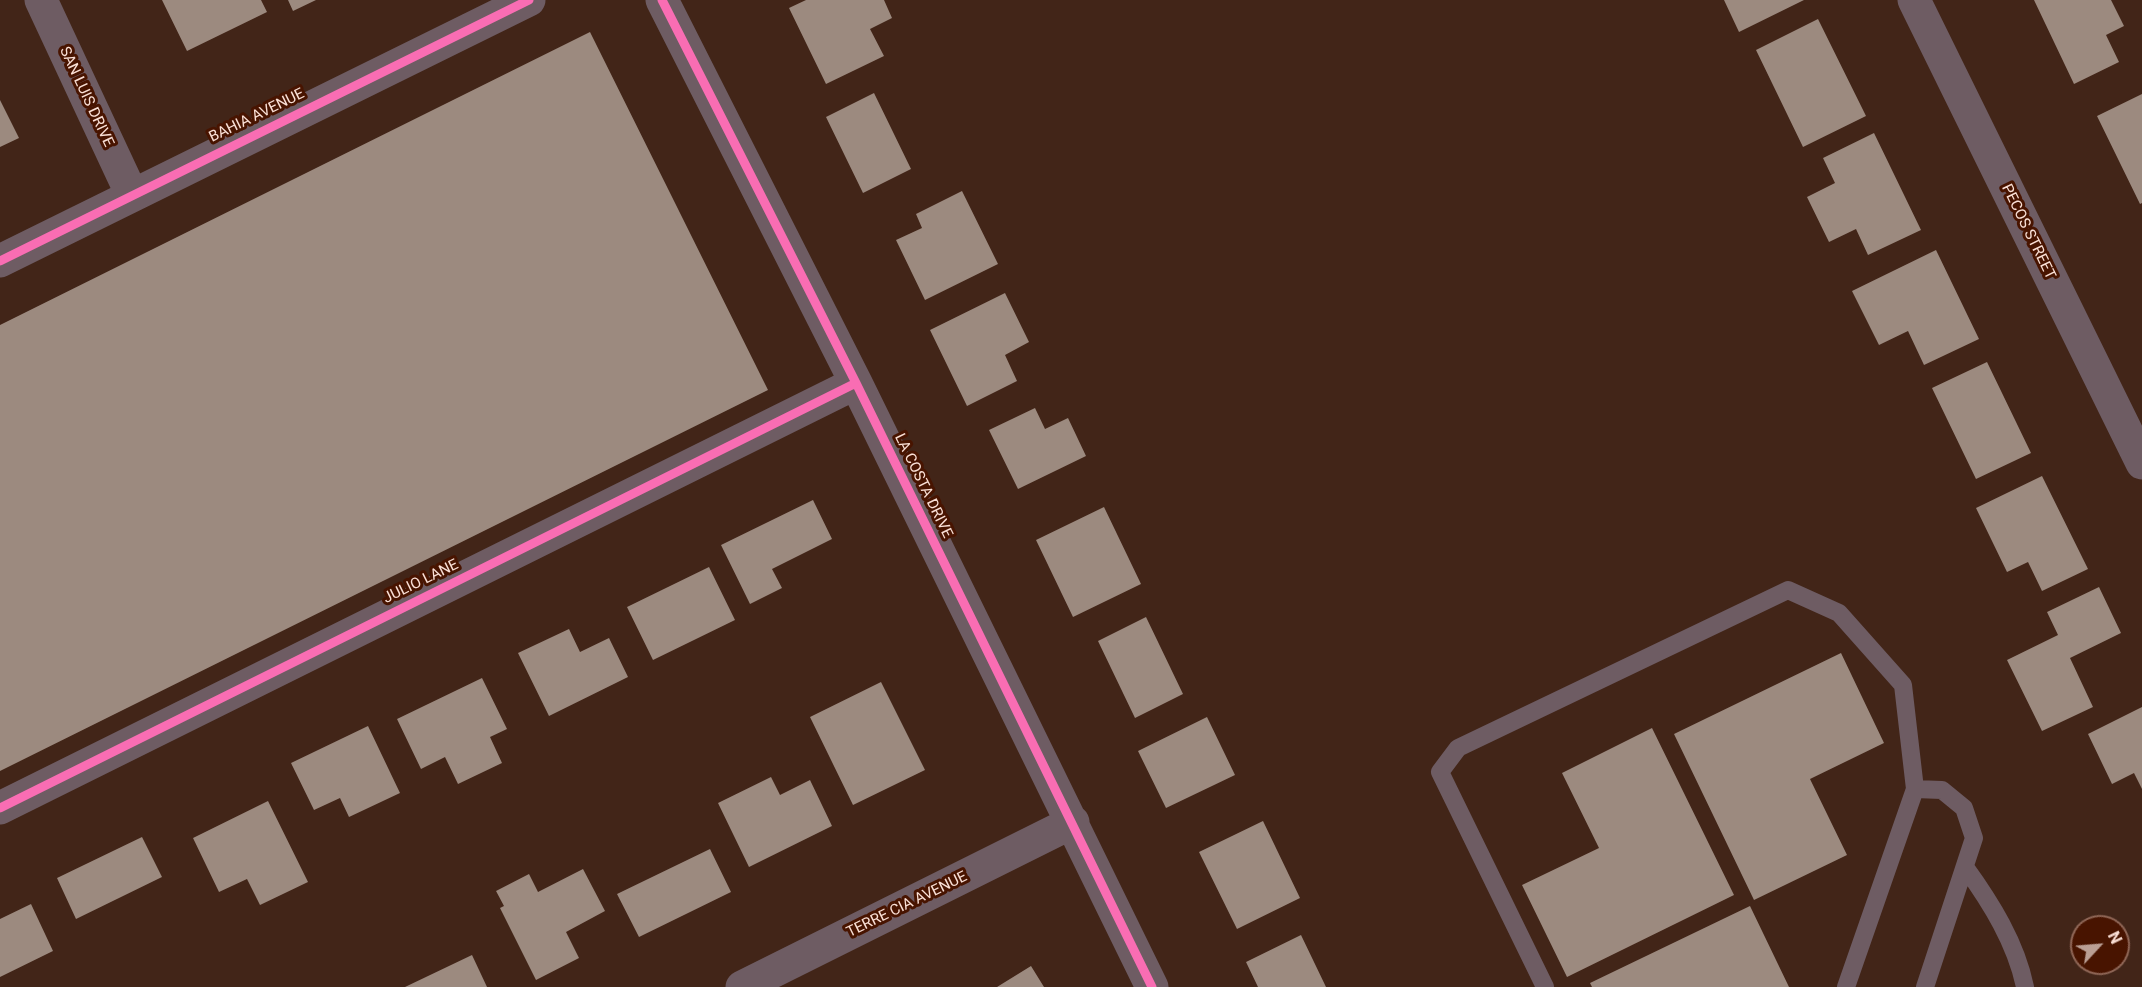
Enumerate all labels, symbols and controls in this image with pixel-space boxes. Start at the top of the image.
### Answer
street label: SAN LUIS DRIVE [55,44,117,150]
street label: BAHIA AVENUE [206,85,308,147]
street label: PECOS STREET [1997,181,2059,283]
street label: LA COSTA DRIVE [890,431,956,541]
street label: JULIO LANE [380,556,462,608]
street label: TERRE CIA AVENUE [844,868,970,942]
north arrow [2070,915,2130,975]
text: N [2104,929,2126,947]

